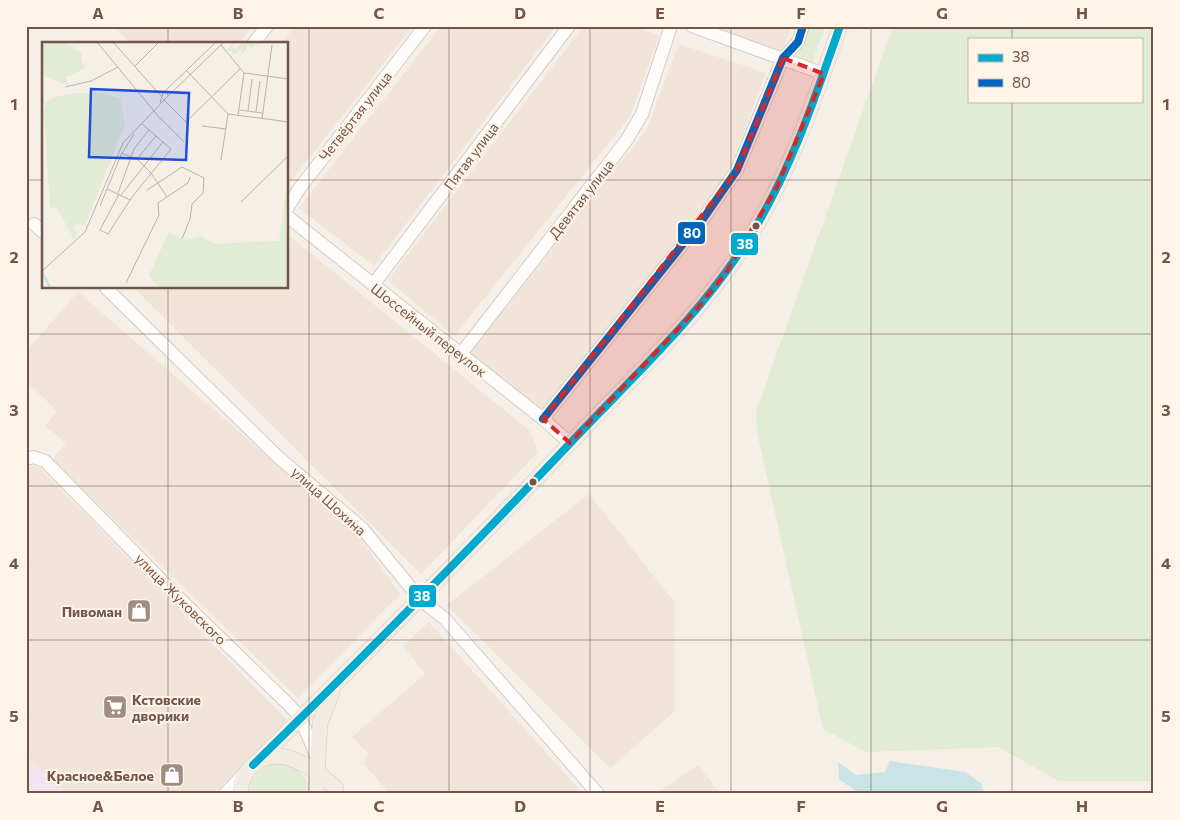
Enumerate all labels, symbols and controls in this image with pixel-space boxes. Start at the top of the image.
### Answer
text: A [92,3,104,22]
text: B [233,3,244,22]
text: C [374,3,385,22]
text: D [514,3,526,22]
text: E [655,3,665,22]
text: F [796,3,806,22]
text: G [936,3,948,22]
text: H [1076,3,1088,22]
legend [968,38,1142,102]
inset map [42,42,289,289]
text: 38 [1012,47,1030,65]
street label: Четвёртая улица [315,68,395,164]
text: 80 [1012,73,1031,91]
text: 1 [10,94,18,113]
text: 1 [1162,94,1170,113]
street label: Пятая улица [440,119,502,193]
street label: Девятая улица [545,156,617,242]
line badge: 80 [677,221,706,245]
unlabelled marker [751,221,761,231]
text: 80 [683,224,701,241]
line badge: 38 [730,232,759,256]
text: 38 [737,235,754,252]
text: 2 [9,247,19,266]
text: 2 [1161,247,1171,266]
street label: Шоссейный переулок [368,279,491,381]
text: 3 [9,400,19,419]
text: 3 [1161,400,1171,419]
street label: улица Шохина [288,463,370,539]
unlabelled marker [528,477,538,487]
street label: улица Жуковского [132,550,230,648]
text: 4 [9,553,19,572]
text: 4 [1161,553,1171,572]
line badge: 38 [408,584,437,608]
text: 38 [414,587,431,604]
shop icon: Пивоман [126,598,152,624]
place label: Пивоман [62,603,122,620]
place label: Кстовские дворики [132,691,201,724]
supermarket icon: Кстовские дворики [102,694,128,720]
text: 5 [9,706,19,725]
text: 5 [1161,706,1171,725]
shop icon: Красное&Белое [159,762,185,788]
place label: Красное&Белое [47,767,154,784]
text: A [92,796,104,815]
text: B [233,796,244,815]
text: C [374,796,385,815]
text: D [514,796,526,815]
text: E [655,796,665,815]
text: F [796,796,806,815]
text: G [936,796,948,815]
text: H [1076,796,1088,815]

